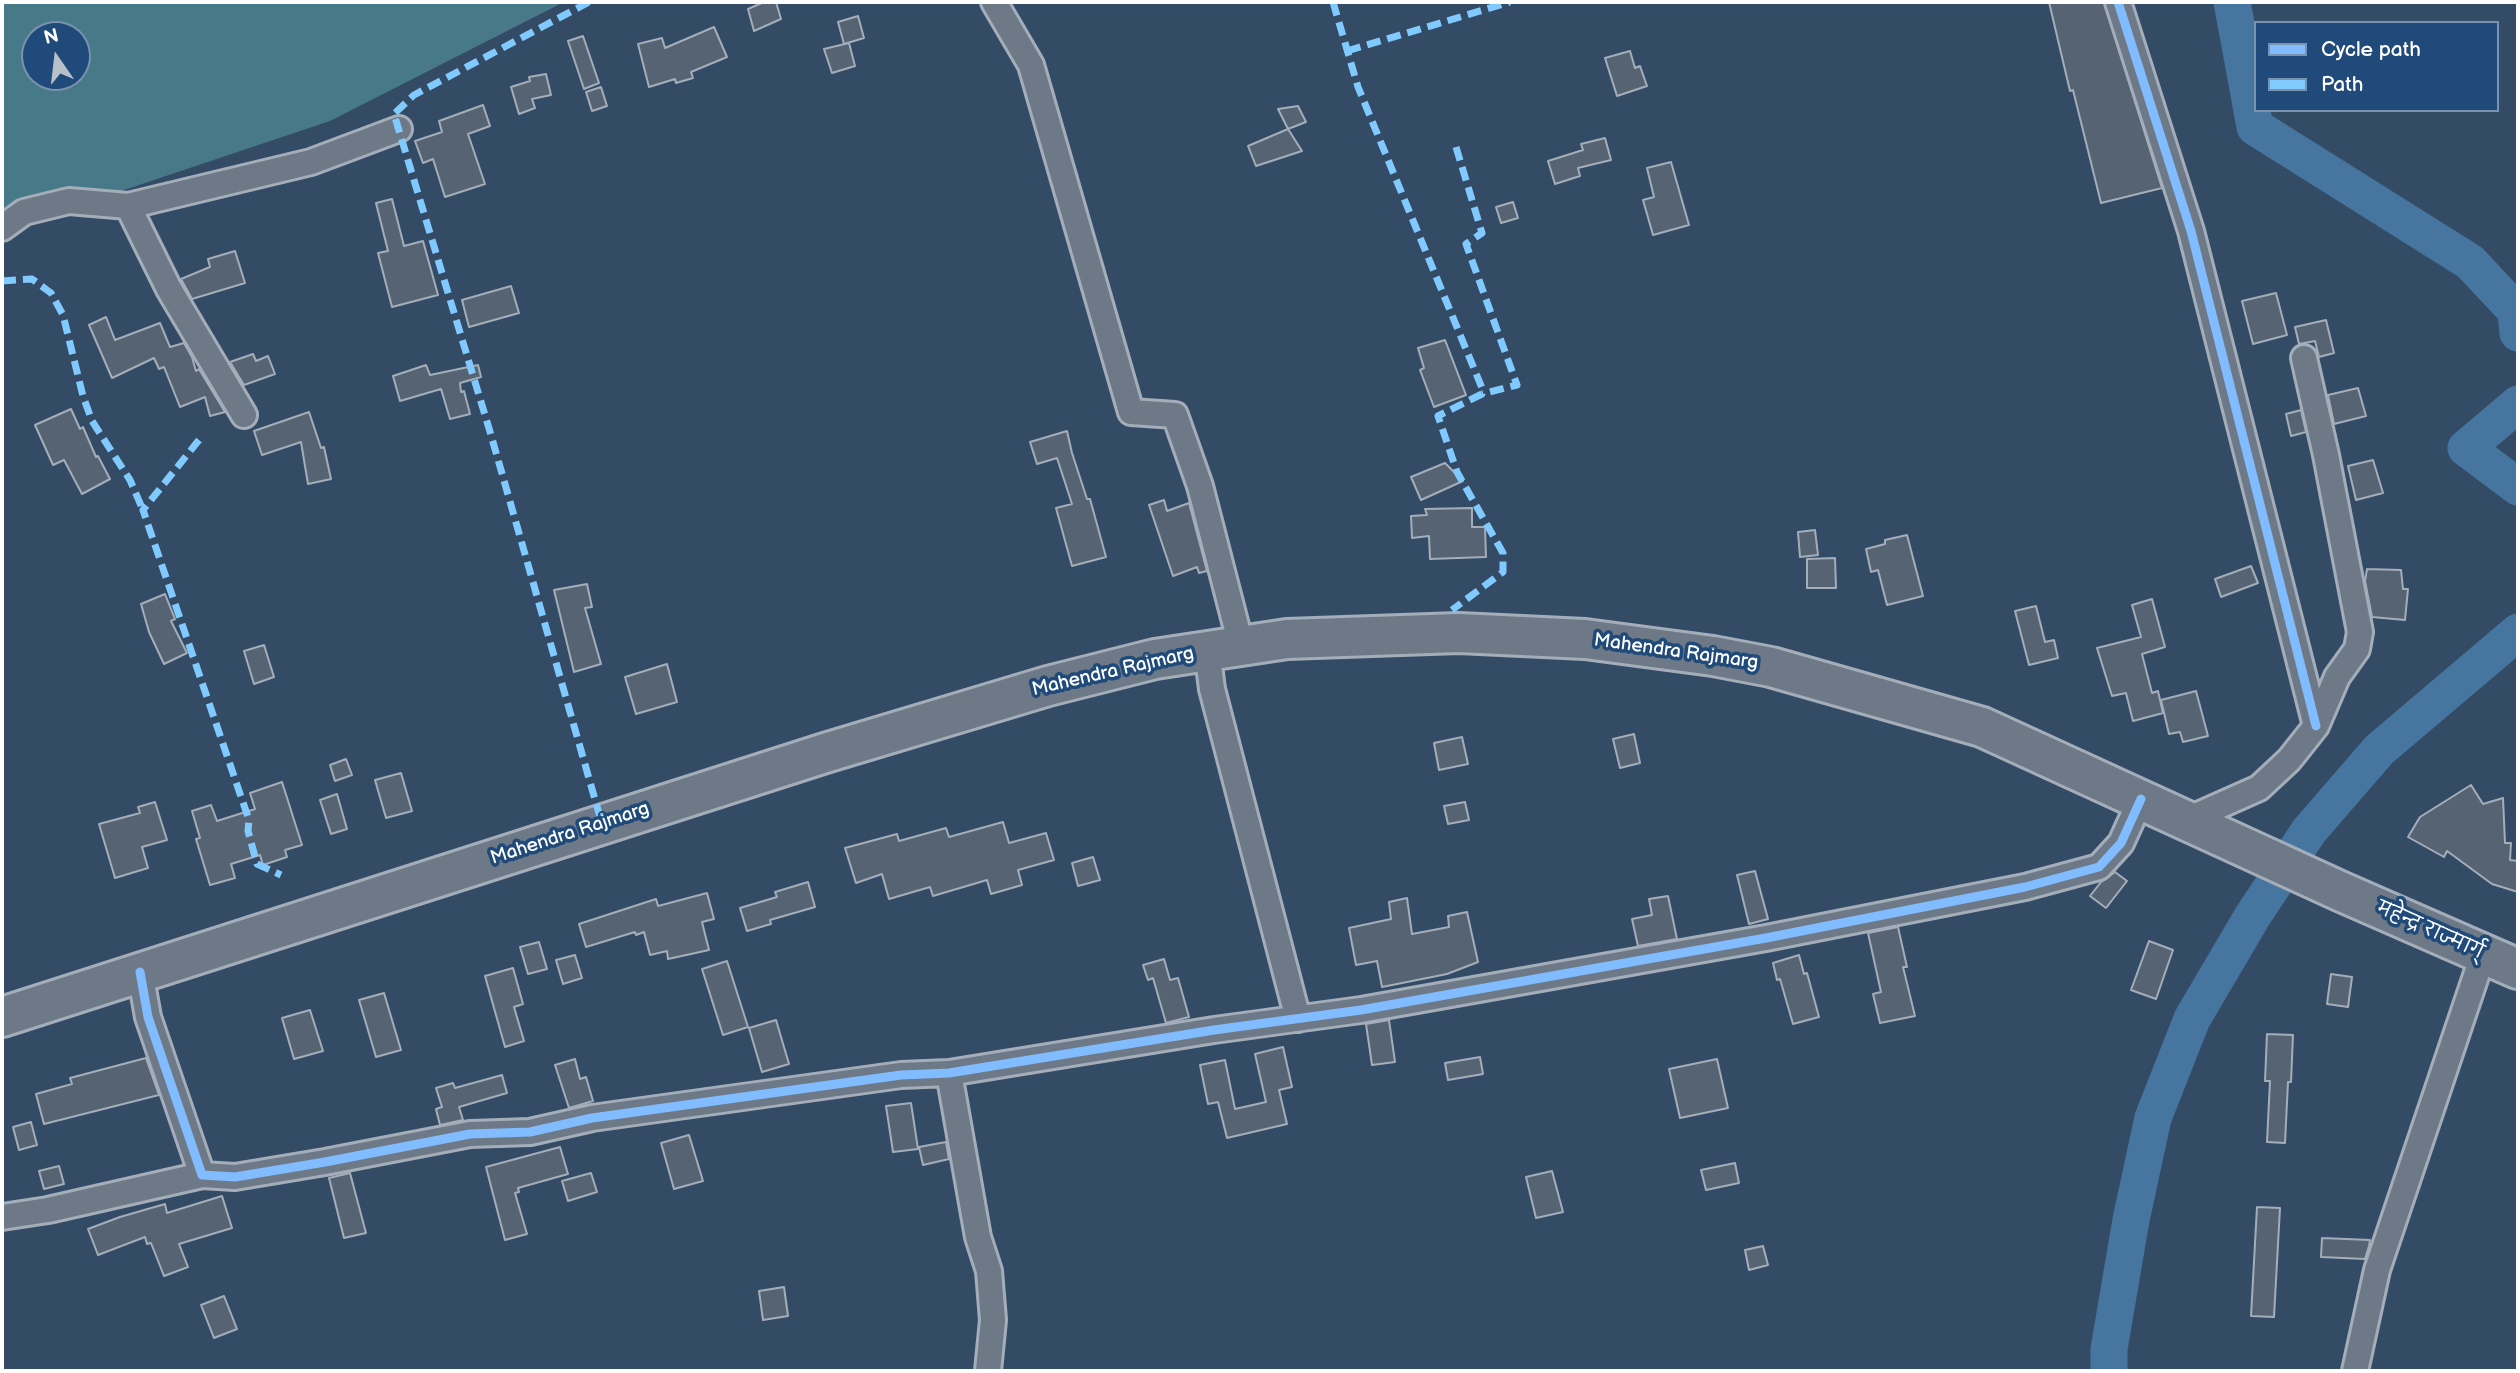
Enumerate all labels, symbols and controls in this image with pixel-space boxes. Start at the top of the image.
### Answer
north arrow [21,21,91,91]
legend [2254,21,2499,112]
text: N [42,24,61,50]
text: Cycle path [2321,37,2421,62]
text: Path [2321,72,2363,97]
street label: Mahendra Rajmarg [1592,629,1760,675]
street label: Mahendra Rajmarg [1030,642,1196,702]
street label: Mahendra Rajmarg [488,798,652,870]
street label: महेन्द्र राज्मार्ग् [2373,897,2487,965]

